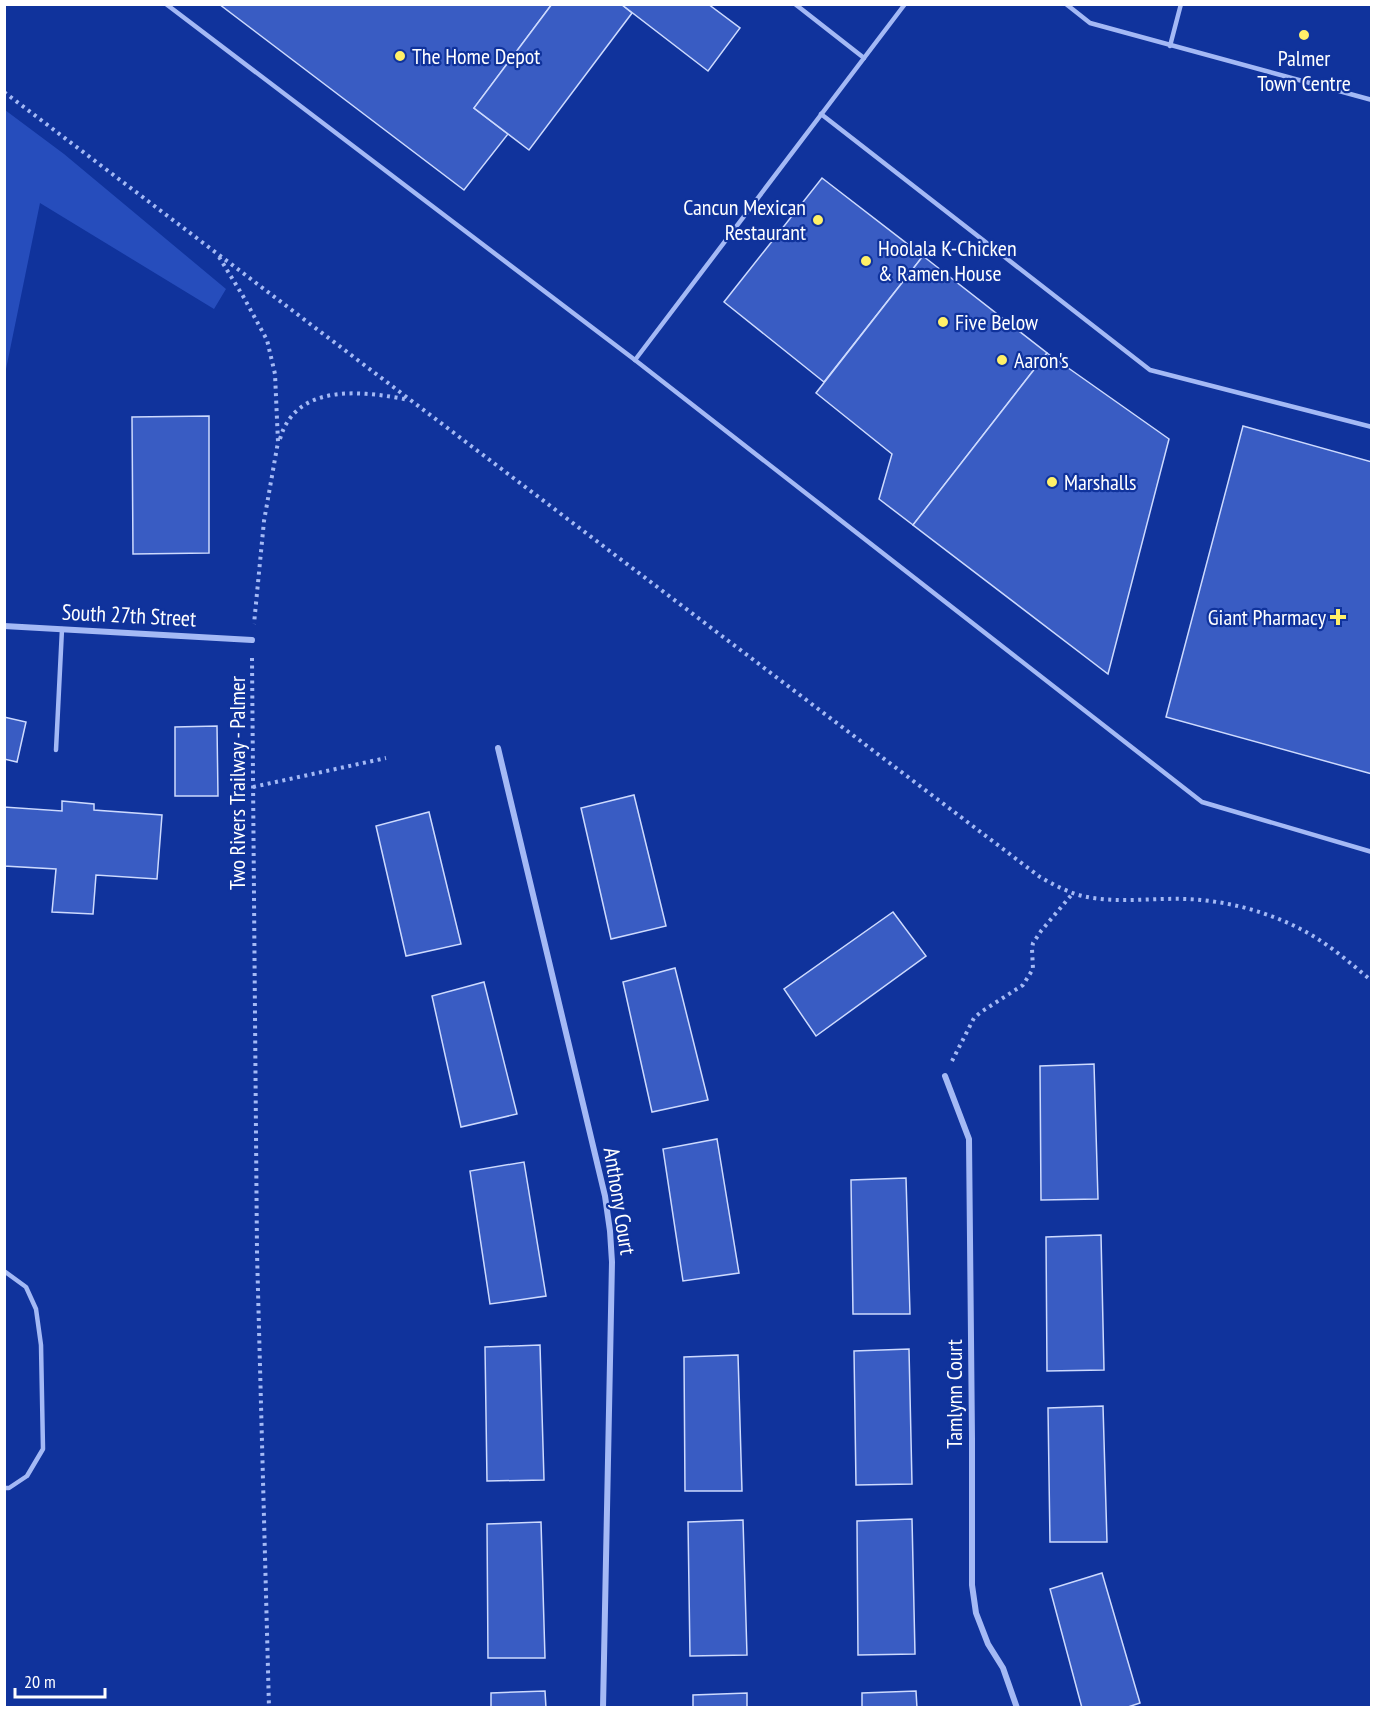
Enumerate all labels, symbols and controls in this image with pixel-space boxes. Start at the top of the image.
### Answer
marker: Palmer Town Centre [1297,28,1311,42]
place label: The Home Depot [412,42,540,70]
place label: Palmer Town Centre [1257,44,1351,97]
marker: The Home Depot [393,49,407,63]
place label: Cancun Mexican Restaurant [683,193,806,246]
marker: Cancun Mexican Restaurant [811,213,825,227]
place label: Hoolala K-Chicken & Ramen House [878,234,1017,287]
marker: Hoolala K-Chicken & Ramen House [859,254,873,268]
place label: Five Below [955,308,1038,336]
marker: Five Below [936,315,950,329]
place label: Aaron's [1014,346,1069,374]
marker: Aaron's [995,353,1009,367]
place label: Marshalls [1064,468,1136,496]
marker: Marshalls [1045,475,1059,489]
street label: South 27th Street [61,598,197,632]
place label: Giant Pharmacy [1208,603,1327,631]
marker: Giant Pharmacy [1331,610,1345,624]
street label: Two Rivers Trailway - Palmer [223,676,251,890]
street label: Anthony Court [598,1145,642,1257]
street label: Tamlynn Court [940,1339,968,1449]
scale bar [15,1661,105,1699]
text: 20 m [24,1670,56,1693]

